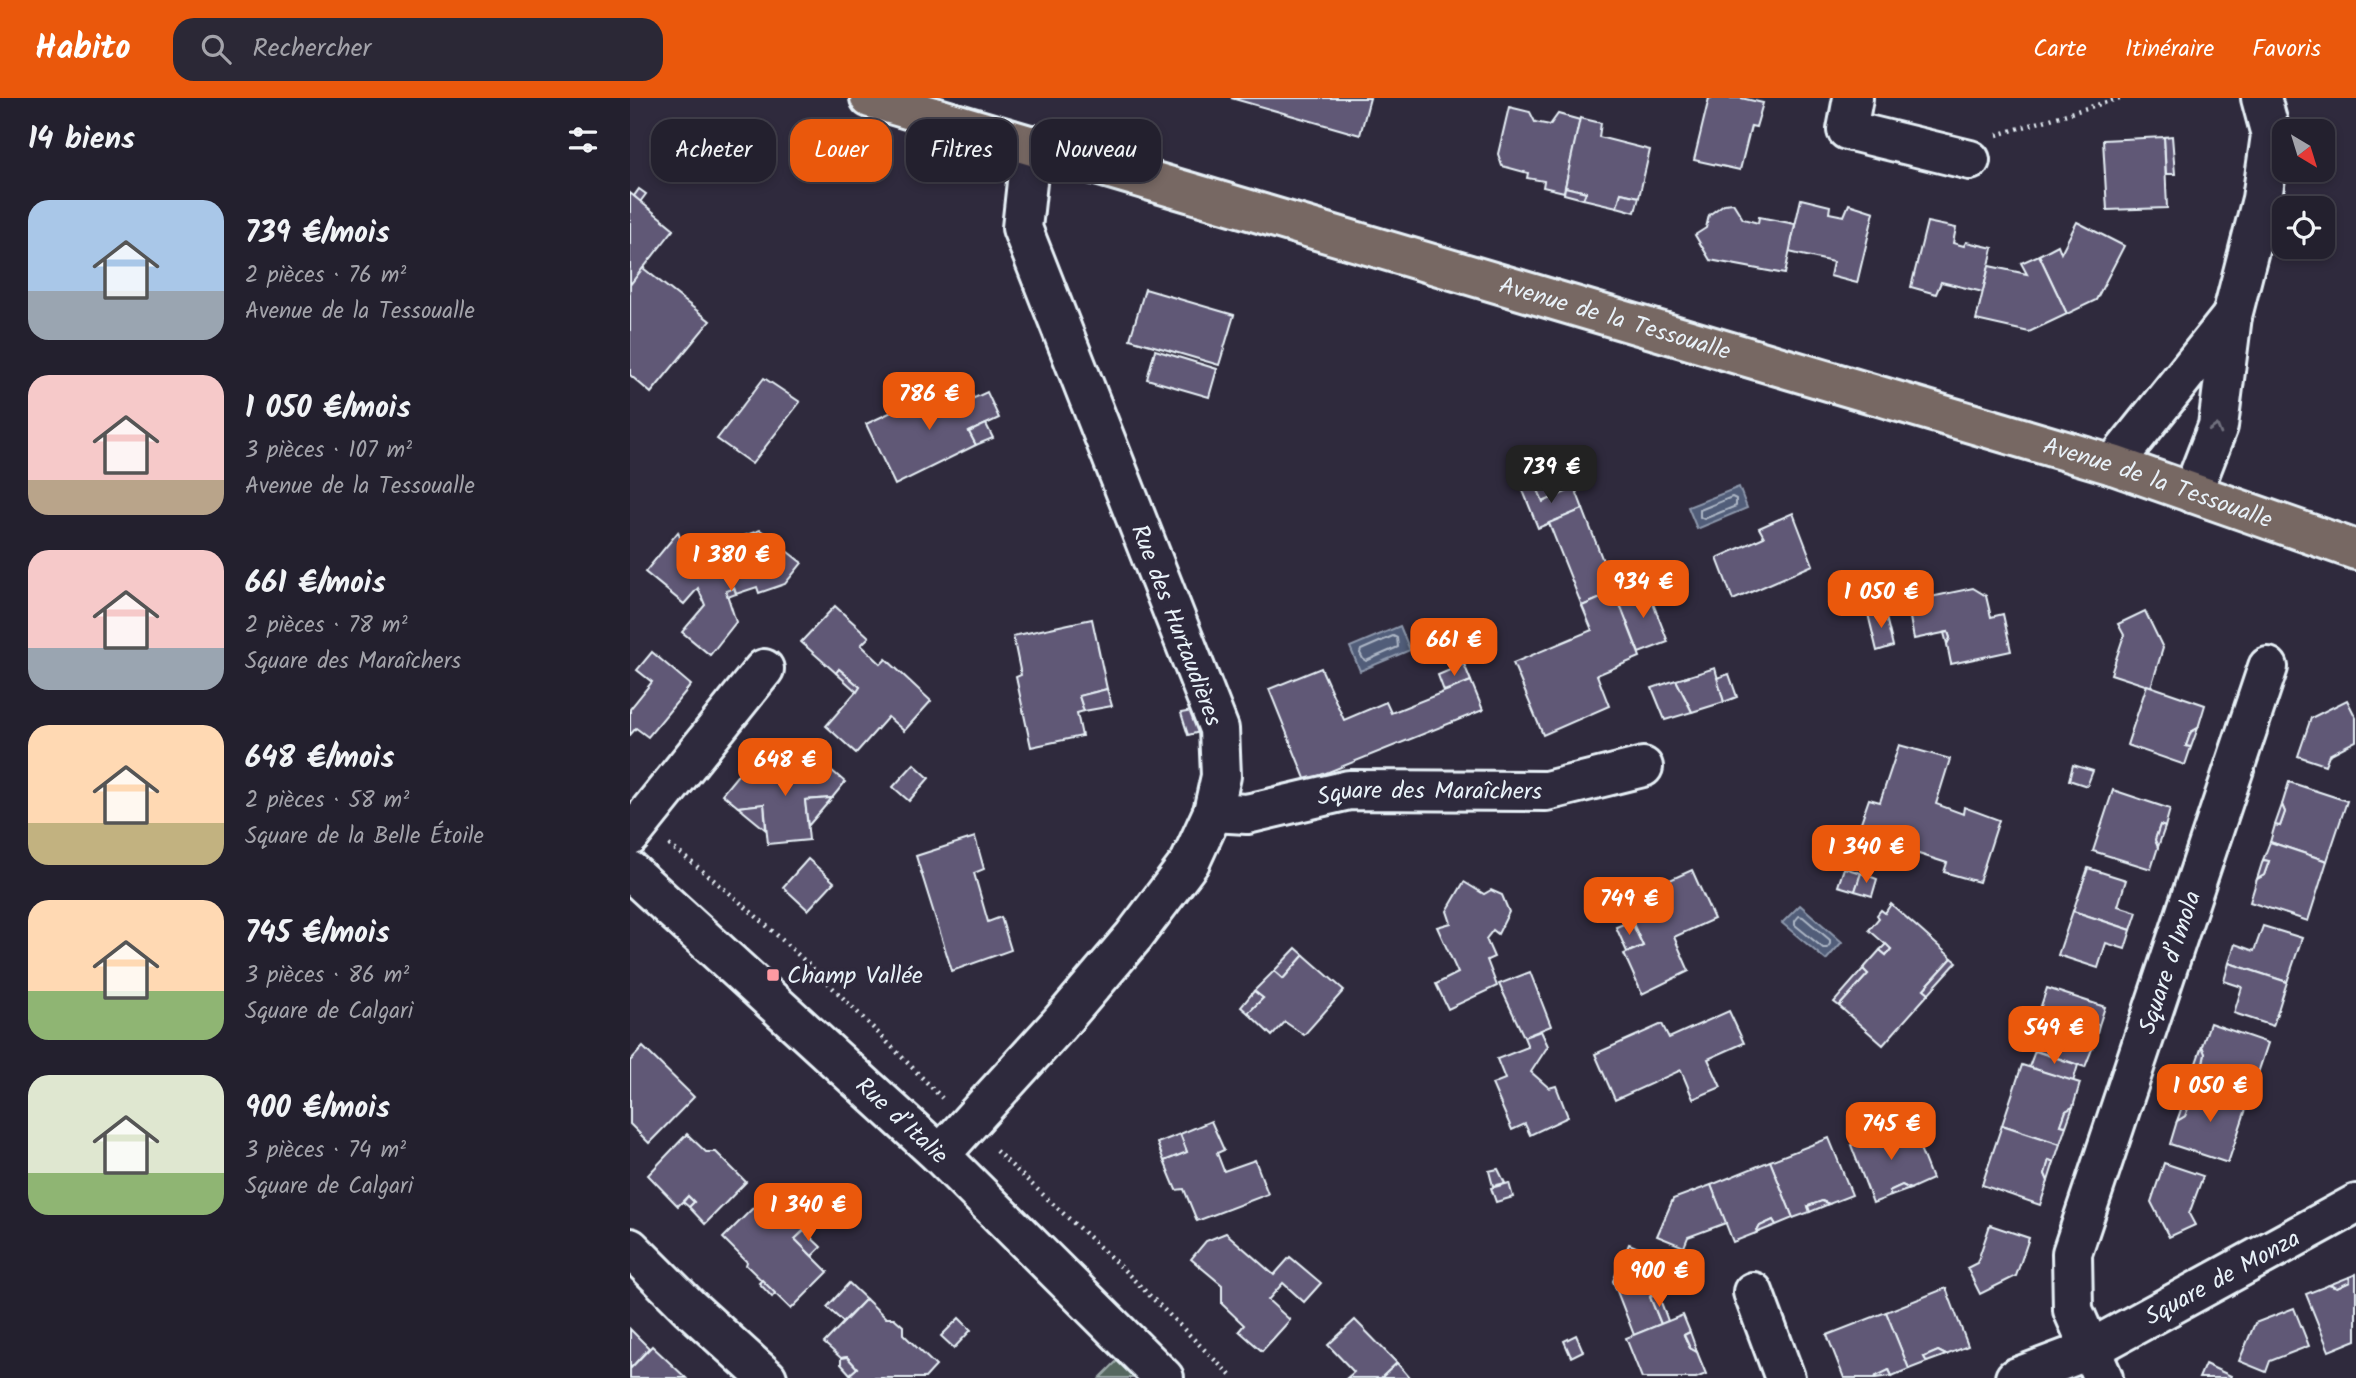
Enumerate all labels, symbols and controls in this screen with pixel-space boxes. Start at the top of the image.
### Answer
search box [173,18,663,81]
text: Habito [35,23,131,76]
text: Rechercher [253,28,371,70]
icon: search [197,30,235,68]
text: Carte [2033,30,2087,69]
text: Itinéraire [2125,30,2214,69]
text: Favoris [2252,30,2321,69]
text: 14 biens [28,116,135,164]
chip: Acheter [651,119,776,182]
chip: Louer [790,119,892,182]
chip: Filtres [906,119,1017,182]
chip: Nouveau [1031,119,1161,182]
north arrow [2272,119,2334,182]
map controls [2272,119,2335,259]
icon: filters [564,121,602,159]
button: locate [2272,196,2335,259]
text: 739 €/mois [245,210,390,258]
icon: home [84,228,168,312]
text: 2 pièces · 76 m² [245,258,406,294]
street label: Avenue de la Tessoualle [1494,267,1736,372]
text: Avenue de la Tessoualle [245,294,475,330]
pin: 786 € [880,372,978,432]
text: 786 € [899,377,959,413]
text: 1 050 €/mois [245,385,411,433]
icon: home [84,403,168,487]
one-way arrow [2207,423,2222,435]
street label: Avenue de la Tessoualle [2038,427,2278,540]
text: 3 pièces · 107 m² [245,433,412,469]
pin: 739 € [1502,446,1600,505]
text: 739 € [1522,450,1580,486]
text: Avenue de la Tessoualle [245,469,475,505]
street label: Rue des Hurtaudières [1119,519,1232,732]
pin: 1 380 € [666,533,796,593]
text: 1 380 € [692,538,770,574]
text: 661 €/mois [245,560,386,608]
pin: 934 € [1594,560,1692,620]
text: 934 € [1613,565,1673,601]
pin: 1 050 € [1816,570,1946,630]
text: 1 050 € [1844,575,1918,611]
icon: home [84,578,168,662]
text: 2 pièces · 78 m² [245,608,407,644]
pin: 661 € [1405,618,1503,678]
text: 661 € [1426,623,1482,659]
text: Square des Maraîchers [245,644,461,680]
text: 648 €/mois [245,735,394,783]
pin: 648 € [736,738,834,798]
text: 648 € [754,743,816,779]
icon: home [84,753,168,837]
street label: Square des Maraîchers [1313,772,1542,818]
text: 2 pièces · 58 m² [245,783,409,819]
text: Square de la Belle Étoile [245,819,484,855]
pin: 1 340 € [1801,826,1931,885]
text: 1 340 € [1828,830,1904,866]
pin: 749 € [1580,878,1678,937]
text: 749 € [1600,882,1658,918]
street label: Square d’Imola [2129,886,2213,1039]
text: 745 €/mois [245,910,390,958]
icon: home [84,928,168,1012]
place label: Champ Vallée [787,957,923,996]
text: 3 pièces · 86 m² [245,958,409,994]
marker: Champ Vallée [765,967,781,983]
text: Square de Calgari [245,994,413,1030]
pin: 549 € [2005,1006,2103,1066]
text: 549 € [2024,1011,2084,1047]
pin: 1 050 € [2145,1065,2275,1124]
street label: Rue d’Italie [845,1068,957,1174]
text: 1 050 € [2173,1069,2247,1105]
text: 900 €/mois [245,1085,390,1133]
pin: 745 € [1842,1102,1940,1162]
icon: home [84,1103,168,1187]
text: 745 € [1862,1107,1920,1143]
text: 3 pièces · 74 m² [245,1133,406,1169]
text: Square de Calgari [245,1169,413,1205]
pin: 1 340 € [743,1184,873,1243]
text: 1 340 € [770,1188,846,1224]
street label: Square de Monza [2138,1220,2308,1337]
pin: 900 € [1610,1250,1708,1309]
text: 900 € [1630,1254,1688,1290]

